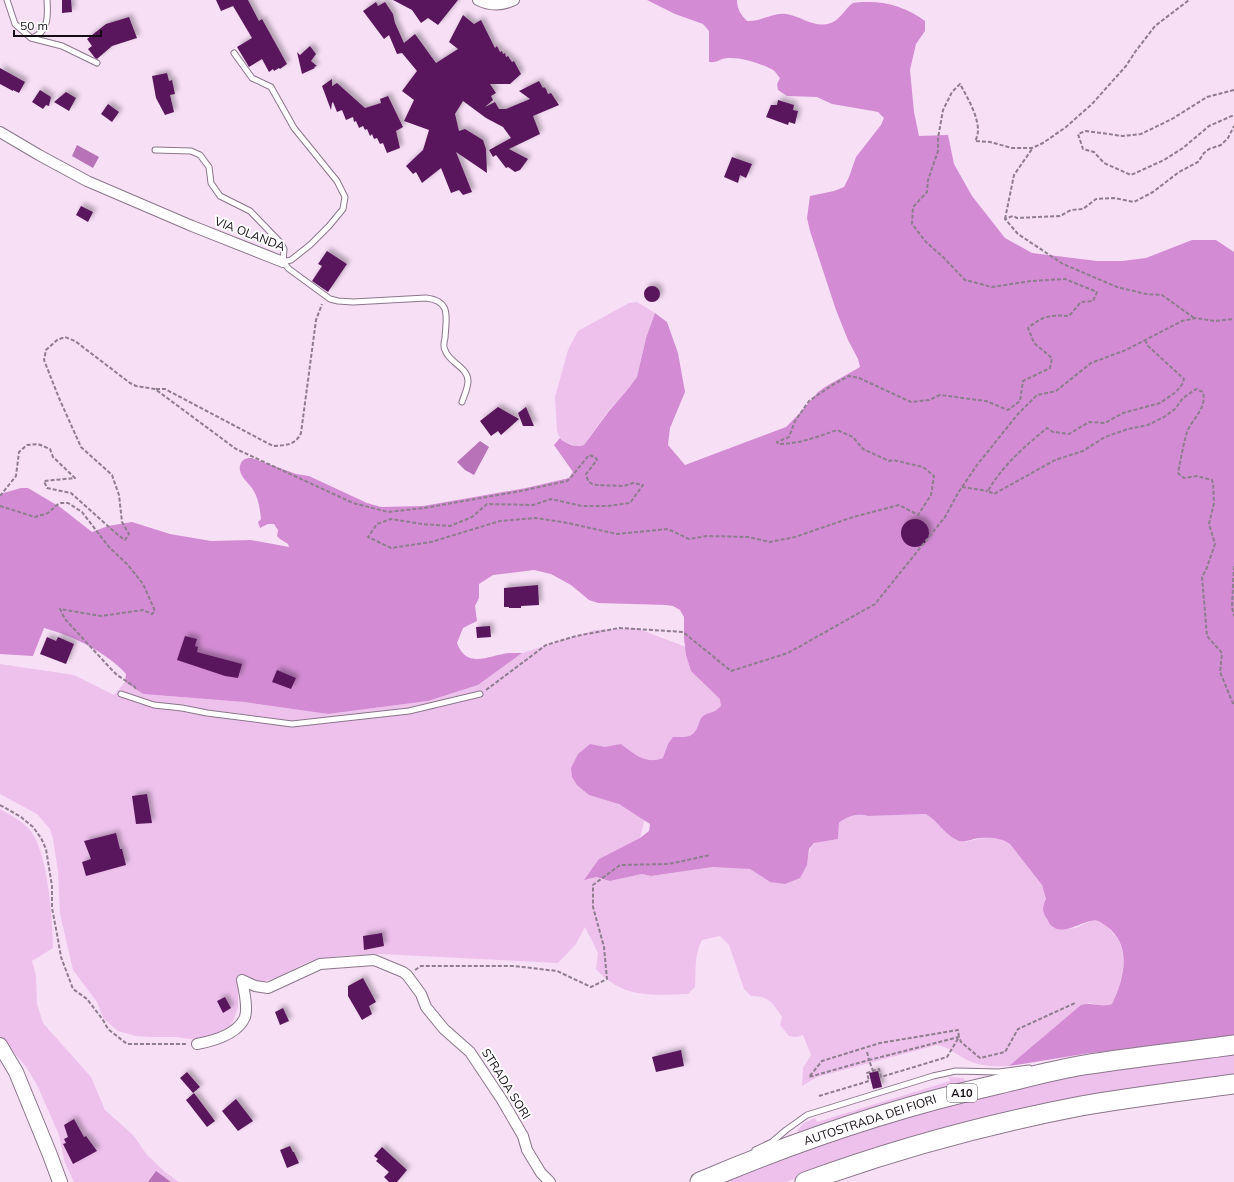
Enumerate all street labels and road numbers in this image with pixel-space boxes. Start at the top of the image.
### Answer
street label: VIA OLANDA [213,213,288,254]
street label: STRADA SORI [479,1046,534,1122]
road number: A10 [947,1084,977,1102]
street label: AUTOSTRADA DEI FIORI [802,1091,938,1148]

